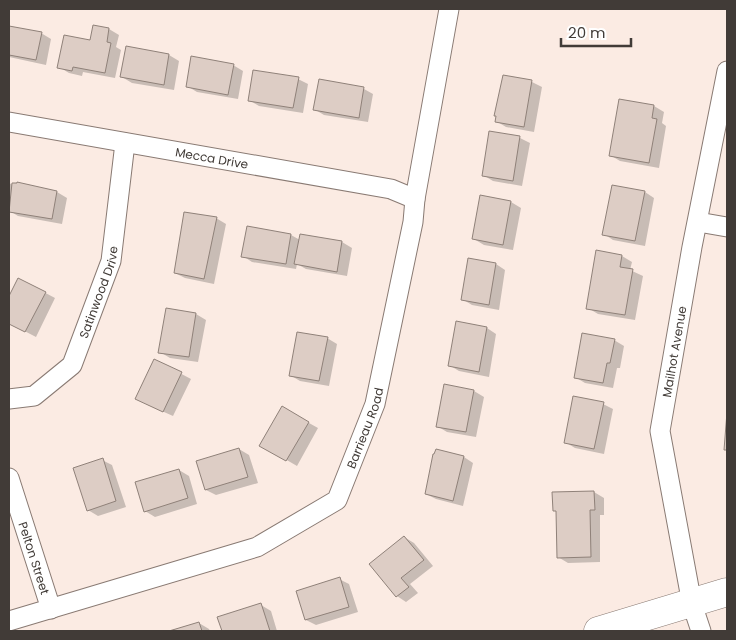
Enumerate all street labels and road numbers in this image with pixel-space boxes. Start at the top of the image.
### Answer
street label: Mecca Drive [174,143,250,172]
street label: Satinwood Drive [74,245,121,341]
street label: Mailhot Avenue [658,305,690,399]
street label: Barrieau Road [342,386,387,471]
street label: Pelton Street [15,519,54,597]

